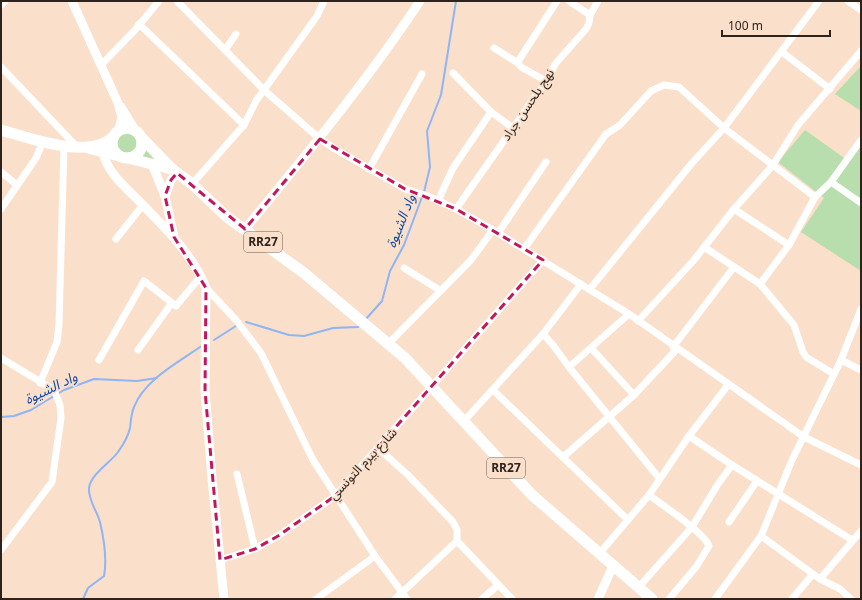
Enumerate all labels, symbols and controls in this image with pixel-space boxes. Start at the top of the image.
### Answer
scale bar [722,12,830,38]
text: 100 m [728,14,763,39]
street label: نهج بلحسن جراد [493,63,563,147]
water label: واد الشيوة [377,189,425,253]
road number: RR27 [244,232,282,252]
water label: واد الشيوة [19,363,83,413]
street label: شارع بيرم التونسي [321,420,405,508]
road number: RR27 [487,458,525,478]

